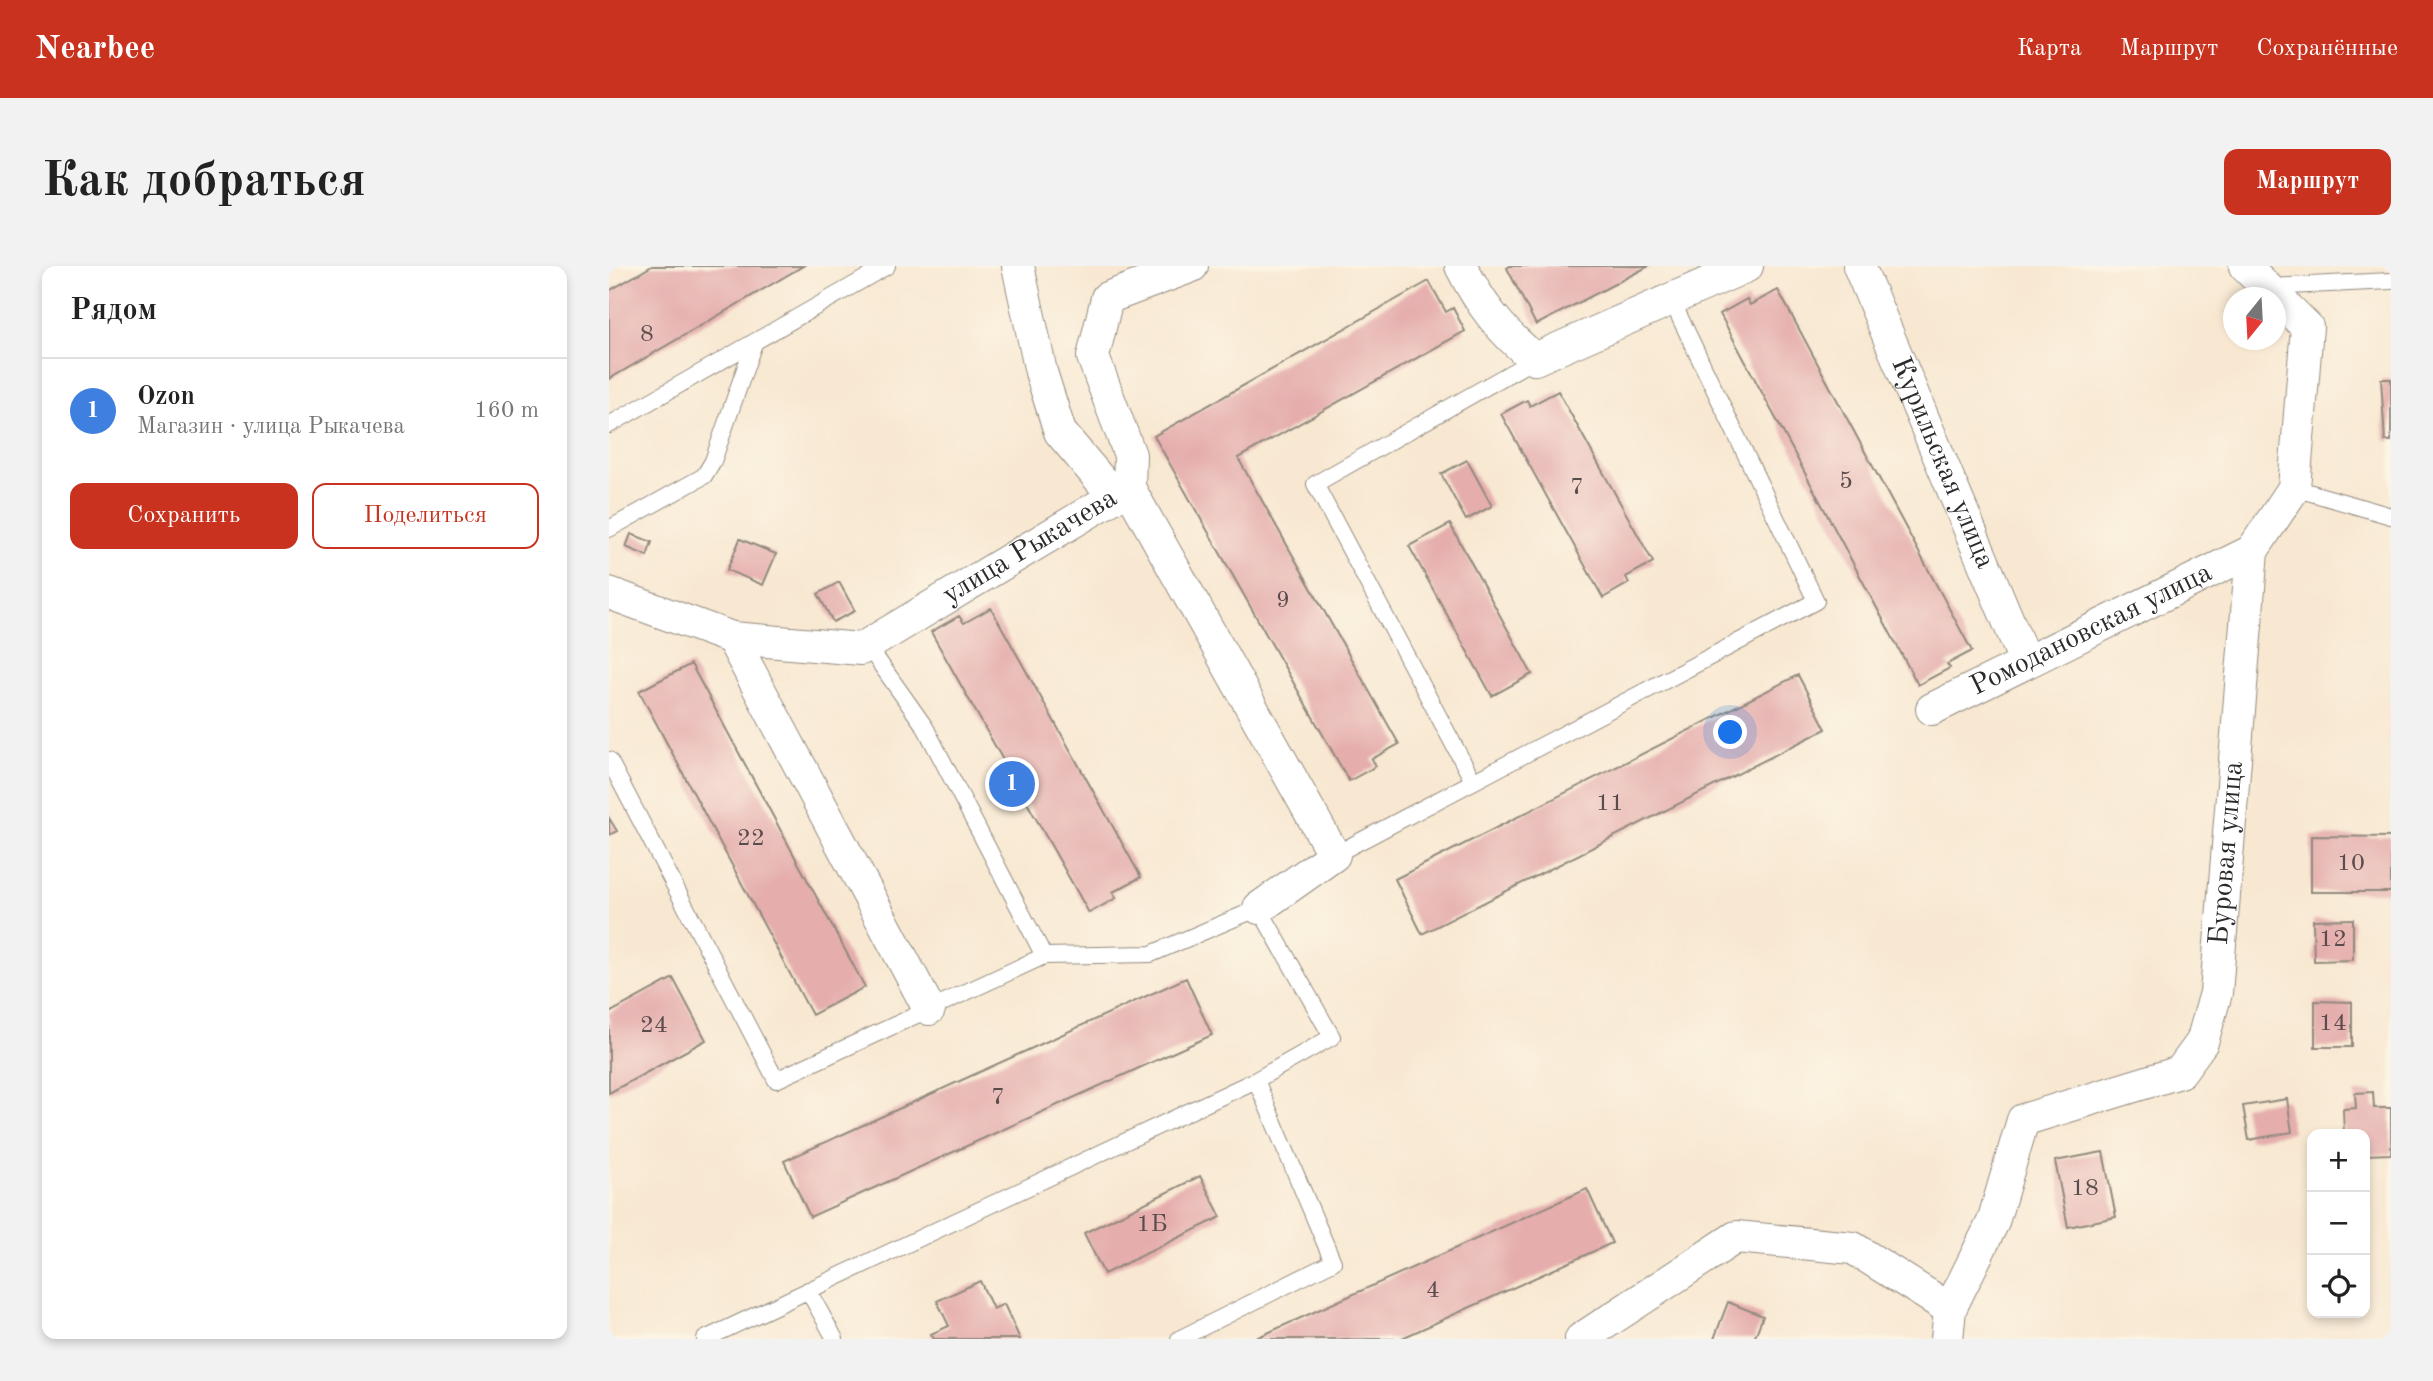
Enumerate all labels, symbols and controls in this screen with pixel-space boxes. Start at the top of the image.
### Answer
text: Nearbee [35,33,155,66]
text: Карта [2017,37,2082,61]
text: Маршрут [2120,37,2218,61]
text: Сохранённые [2256,37,2398,61]
button: Маршрут [2224,149,2391,215]
text: Как добраться [42,158,366,207]
north arrow [2223,287,2286,350]
text: Рядом [70,296,157,326]
house number: 8 [640,323,654,347]
street label: Курильская улица [1885,354,1999,573]
text: Ozon [137,384,195,410]
text: 1 [86,399,100,422]
text: 160 m [474,399,539,422]
text: Магазин · улица Рыкачева [137,415,405,438]
house number: 5 [1839,470,1853,494]
house number: 7 [1570,476,1584,500]
button: Сохранить [70,483,298,549]
button: Поделиться [312,483,539,549]
street label: улица Рыкачева [938,484,1122,610]
street label: Ромодановская улица [1967,559,2217,701]
house number: 9 [1276,589,1290,613]
your location [1713,715,1747,749]
pin: 1 [989,758,1035,810]
street label: Буровая улица [2206,760,2249,946]
house number: 11 [1596,792,1624,816]
house number: 22 [737,827,765,851]
house number: 10 [2337,852,2365,876]
house number: 12 [2319,928,2347,952]
house number: 14 [2319,1012,2347,1036]
house number: 24 [640,1014,668,1038]
house number: 7 [991,1086,1005,1110]
map controls [2307,1129,2370,1318]
button: + [2307,1129,2370,1192]
house number: 18 [2071,1177,2099,1201]
button: − [2307,1192,2370,1255]
house number: 1Б [1137,1213,1167,1237]
button: locate [2307,1255,2370,1318]
house number: 4 [1426,1279,1440,1303]

